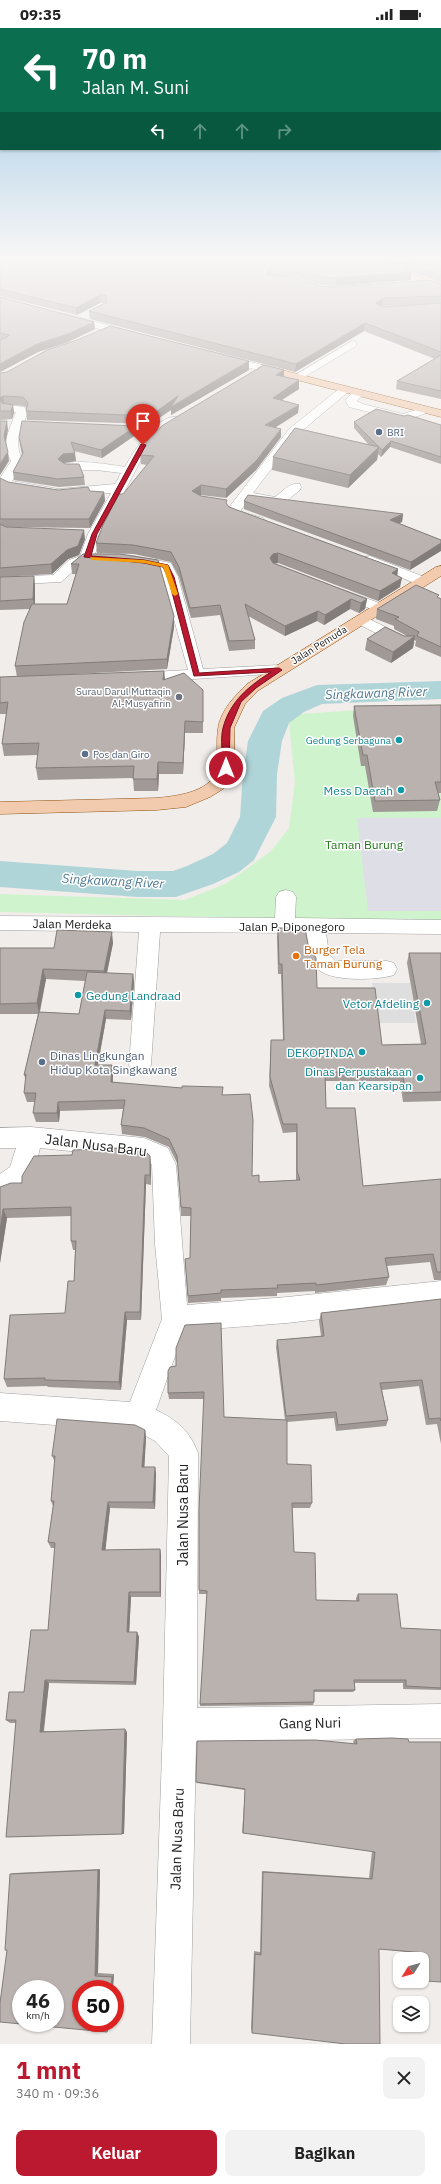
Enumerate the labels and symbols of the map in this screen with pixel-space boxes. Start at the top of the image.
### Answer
pin [126,404,160,445]
place label: BRI [387,426,404,439]
marker: BRI [374,427,384,437]
street label: Jalan Pemuda [289,622,350,667]
water label: Singkawang River [325,683,429,703]
place label: Surau Darul Muttaqin Al-Musyafirin [76,685,171,710]
marker: Surau Darul Muttaqin Al-Musyafirin [174,692,184,702]
place label: Gedung Serbaguna [306,734,392,747]
marker: Gedung Serbaguna [394,735,404,745]
position arrow [205,747,247,789]
place label: Pos dan Giro [93,748,150,761]
marker: Pos dan Giro [80,749,90,759]
place label: Mess Daerah [324,783,393,798]
marker: Mess Daerah [396,785,406,795]
park label: Taman Burung [325,837,404,852]
water label: Singkawang River [62,870,166,892]
street label: Jalan Merdeka [33,916,112,932]
street label: Jalan P. Diponegoro [239,919,345,934]
place label: Burger Tela Taman Burung [304,942,383,971]
marker: Burger Tela Taman Burung [291,951,301,961]
place label: Gedung Landraad [86,988,181,1003]
marker: Gedung Landraad [73,990,83,1000]
place label: Vetor Afdeling [343,996,420,1011]
marker: Vetor Afdeling [422,998,432,1008]
place label: DEKOPINDA [287,1045,354,1060]
marker: DEKOPINDA [357,1047,367,1057]
place label: Dinas Lingkungan Hidup Kota Singkawang [50,1048,178,1077]
marker: Dinas Lingkungan Hidup Kota Singkawang [37,1057,47,1067]
place label: Dinas Perpustakaan dan Kearsipan [305,1064,412,1093]
marker: Dinas Perpustakaan dan Kearsipan [415,1073,425,1083]
street label: Jalan Nusa Baru [44,1130,148,1160]
street label: Jalan Nusa Baru [174,1464,192,1566]
street label: Gang Nuri [279,1713,341,1733]
street label: Jalan Nusa Baru [166,1788,188,1890]
north arrow [393,1952,429,1988]
speed limit sign: 50 [72,1980,124,2032]

